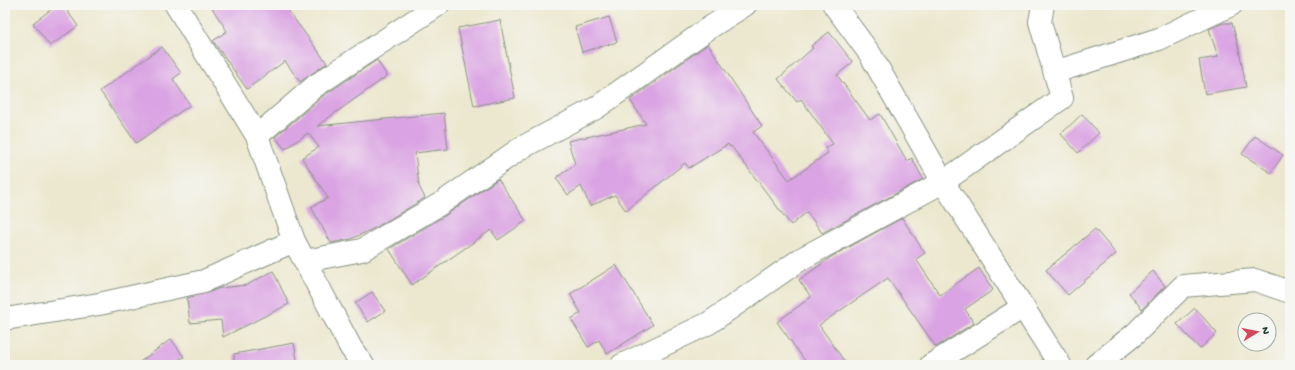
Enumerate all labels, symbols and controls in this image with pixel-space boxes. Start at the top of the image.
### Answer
north arrow [1237,312,1277,352]
text: N [1258,326,1271,335]

